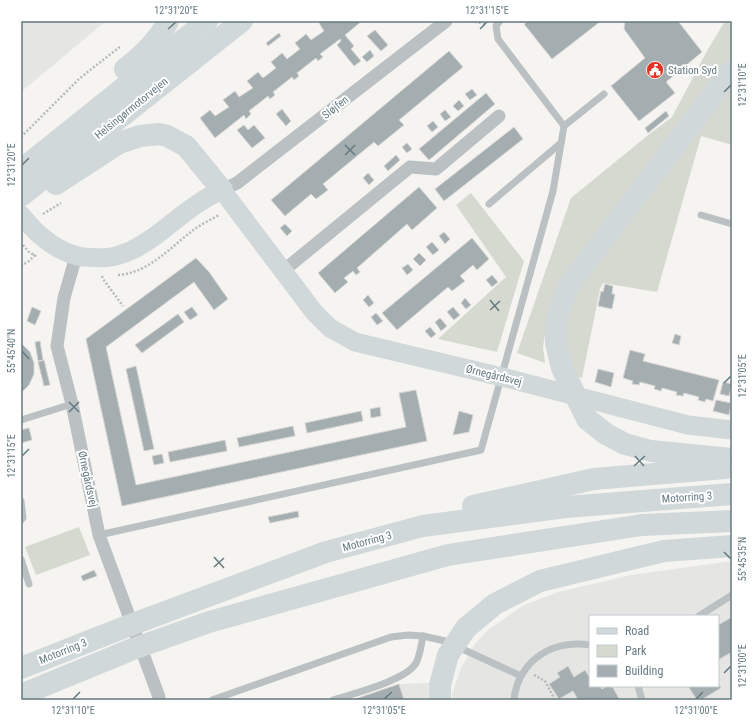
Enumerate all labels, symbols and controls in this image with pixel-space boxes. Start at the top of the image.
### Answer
text: 12°31'20"E [154,5,198,16]
text: 12°31'15"E [465,5,509,16]
public building icon: Station Syd [645,60,665,80]
text: 12°31'10"E [737,63,748,107]
place label: Station Syd [668,64,717,77]
street label: Helsingørmotorvejen [92,75,170,142]
street label: Sløjfen [319,93,351,122]
text: 12°31'20"E [6,143,17,187]
text: 55°45'40"N [6,329,17,373]
text: 12°31'05"E [737,354,748,398]
street label: Ørnegårdsvej [465,362,523,389]
text: 12°31'15"E [6,434,17,478]
street label: Ørnegårdsvej [75,450,100,508]
street label: Motorring 3 [661,489,713,506]
street label: Motorring 3 [341,529,393,554]
text: 55°45'35"N [737,537,748,581]
legend [589,615,719,687]
text: Road [625,624,649,638]
street label: Motorring 3 [37,636,89,667]
text: Park [625,644,647,658]
text: 12°31'00"E [737,644,748,688]
text: Building [625,664,663,678]
text: 12°31'10"E [51,705,95,716]
text: 12°31'05"E [362,705,406,716]
text: 12°31'00"E [674,705,718,716]

